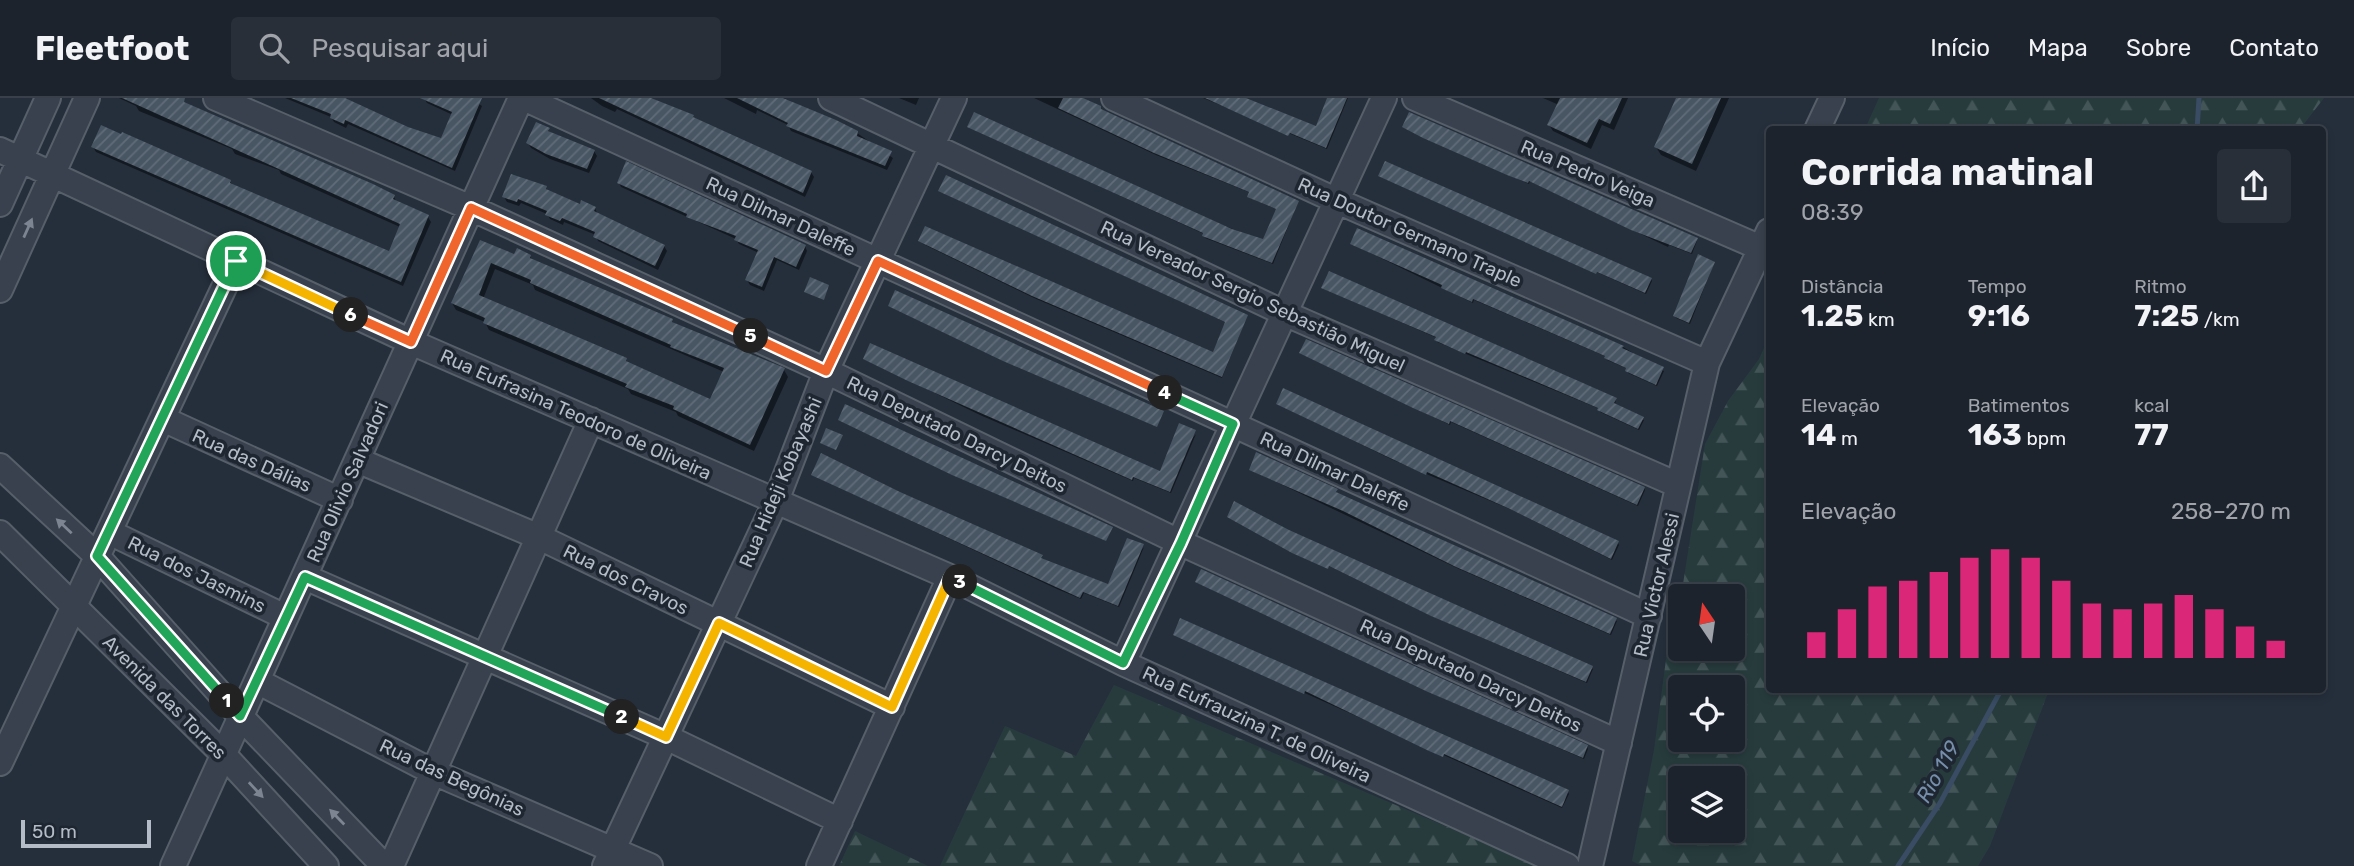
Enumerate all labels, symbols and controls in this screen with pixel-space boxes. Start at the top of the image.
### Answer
search box [231,17,721,80]
text: Fleetfoot [35,29,189,68]
icon: search [255,29,293,67]
text: Pesquisar aqui [311,33,488,64]
text: Início [1930,34,1990,62]
text: Mapa [2028,34,2088,62]
text: Sobre [2126,34,2191,62]
text: Contato [2229,34,2319,62]
street label: Rua Pedro Veiga [1517,135,1658,212]
text: Corrida matinal [1801,149,2094,195]
button: share [2217,149,2291,223]
street label: Rua Dilmar Daleffe [702,172,859,261]
street label: Rua Doutor Germano Traple [1294,173,1525,292]
text: 08:39 [1801,198,1864,226]
street label: Rua Vereador Sergio Sebastião Miguel [1097,216,1409,377]
one-way arrow [23,218,34,239]
pin [206,231,266,291]
icon: arrive [217,242,255,280]
text: Distância [1801,275,1883,298]
text: Tempo [1968,275,2027,298]
text: Ritmo [2134,275,2187,298]
pin: 6 [334,298,368,332]
text: 1.25 [1801,298,1863,334]
text: 9:16 [1968,298,2030,334]
text: 7:25 [2134,298,2199,334]
text: 6 [344,303,357,326]
text: km [1863,308,1895,331]
text: /km [2199,308,2240,331]
pin: 5 [734,318,768,354]
text: 5 [744,324,757,347]
street label: Rua Eufrasina Teodoro de Oliveira [437,344,715,485]
street label: Rua Deputado Darcy Deitos [843,371,1071,498]
pin: 4 [1148,376,1182,410]
text: 4 [1158,381,1171,404]
street label: Rua Hideji Kobayashi [734,393,827,571]
text: Elevação [1801,394,1880,417]
text: Batimentos [1968,394,2070,417]
text: kcal [2134,394,2169,417]
street label: Rua Olivio Salvadori [302,398,393,566]
text: 14 [1801,417,1836,453]
text: 163 [1968,417,2022,453]
text: 77 [2134,417,2169,453]
street label: Rua das Dálias [189,424,315,497]
street label: Rua Dilmar Daleffe [1256,427,1413,516]
text: m [1836,427,1858,450]
text: bpm [2022,427,2066,450]
text: Elevação [1801,497,1897,525]
text: 258–270 m [2171,497,2291,525]
street label: Rua Victor Alessi [1629,511,1684,659]
one-way arrow [56,518,73,534]
street label: Rua dos Jasmins [124,531,269,618]
street label: Rua dos Cravos [559,539,692,620]
pin: 3 [942,564,978,600]
text: 3 [953,570,966,593]
north arrow [1668,584,1745,662]
map controls [1668,584,1745,843]
street label: Rua Deputado Darcy Deitos [1356,614,1585,737]
street label: Avenida das Torres [98,631,231,764]
street label: Rua Eufrauzina T. de Oliveira [1139,661,1375,788]
button: locate [1668,675,1745,752]
pin: 1 [210,684,244,718]
text: 1 [222,689,231,712]
pin: 2 [604,700,640,734]
text: 2 [615,705,628,728]
street label: Rua das Begônias [376,734,528,821]
water label: Rio 119 [1911,736,1965,807]
button: layers [1668,766,1745,843]
one-way arrow [247,781,263,798]
one-way arrow [329,809,345,826]
scale bar [21,817,150,849]
text: 50 m [32,820,77,843]

